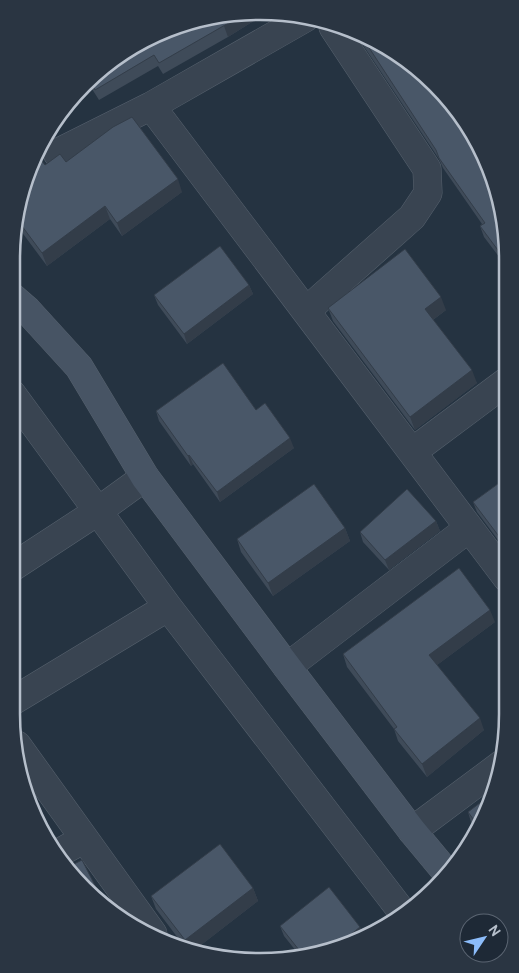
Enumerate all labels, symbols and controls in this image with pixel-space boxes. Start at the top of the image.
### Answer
north arrow [459,913,509,963]
text: N [484,922,503,940]

